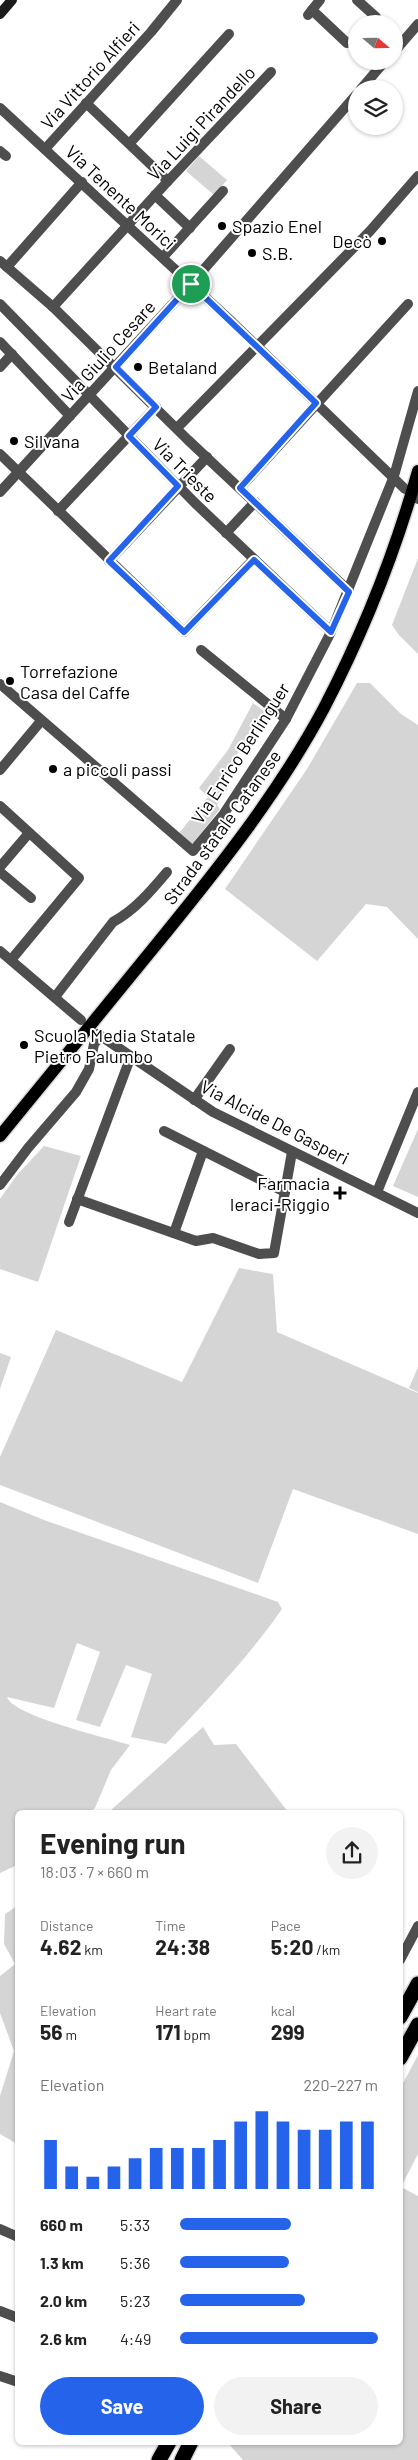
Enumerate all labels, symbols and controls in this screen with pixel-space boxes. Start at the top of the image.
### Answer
north arrow [348,15,402,70]
map controls [348,15,403,135]
street label: Via Vittorio Alfieri [36,17,144,133]
street label: Via Luigi Pirandello [142,61,260,185]
button: layers [348,80,403,135]
street label: Via Tenente Morici [61,140,181,254]
place label: Spazio Enel [232,215,322,237]
marker: Spazio Enel [216,220,228,232]
place label: Decò [332,230,372,252]
marker: Decò [376,235,388,247]
place label: S.B. [262,242,293,264]
marker: S.B. [246,247,258,259]
pin [170,263,212,305]
icon: arrive [177,270,205,298]
street label: Via Giulio Cesare [56,295,160,407]
place label: Betaland [148,356,217,378]
marker: Betaland [132,361,144,373]
place label: Silvana [24,430,80,452]
street label: Via Trieste [148,433,222,507]
marker: Silvana [8,435,20,447]
place label: Torrefazione Casa del Caffe [20,660,130,703]
marker: Torrefazione Casa del Caffe [4,675,16,687]
street label: Via Enrico Berlinguer [186,678,294,828]
street label: Strada statale Catanese [159,745,285,909]
place label: a piccoli passi [63,758,172,780]
marker: a piccoli passi [47,763,59,775]
place label: Scuola Media Statale Pietro Palumbo [34,1024,196,1067]
marker: Scuola Media Statale Pietro Palumbo [18,1039,30,1051]
street label: Via Alcide De Gasperi [197,1075,353,1169]
place label: Farmacia Ieraci-Riggio [230,1172,330,1215]
marker: Farmacia Ieraci-Riggio [334,1187,346,1199]
text: Evening run [40,1826,186,1860]
button: share [326,1827,378,1879]
text: 18:03 · 7 × 660 m [40,1862,149,1881]
text: Distance [40,1917,93,1934]
text: Time [155,1917,186,1934]
text: Pace [271,1917,301,1934]
text: 4.62 [40,1934,81,1959]
text: 24:38 [155,1934,210,1959]
text: 5:20 [271,1934,313,1959]
text: km [81,1941,103,1958]
text: /km [313,1941,340,1958]
text: Elevation [40,2002,96,2019]
text: Heart rate [155,2002,217,2019]
text: kcal [271,2002,295,2019]
text: 56 [40,2019,63,2044]
text: 171 [155,2019,181,2044]
text: 299 [271,2019,305,2044]
text: m [63,2026,77,2043]
text: bpm [181,2026,211,2043]
text: Elevation [40,2075,104,2094]
text: 220–227 m [303,2075,378,2094]
text: 660 m [40,2215,83,2234]
text: 5:33 [120,2215,150,2234]
text: 1.3 km [40,2253,84,2272]
text: 5:36 [120,2253,150,2272]
text: 2.0 km [40,2291,87,2310]
text: 5:23 [120,2291,150,2310]
text: 2.6 km [40,2329,87,2348]
text: 4:49 [120,2329,151,2348]
button: Save [40,2377,204,2435]
button: Share [214,2377,378,2435]

